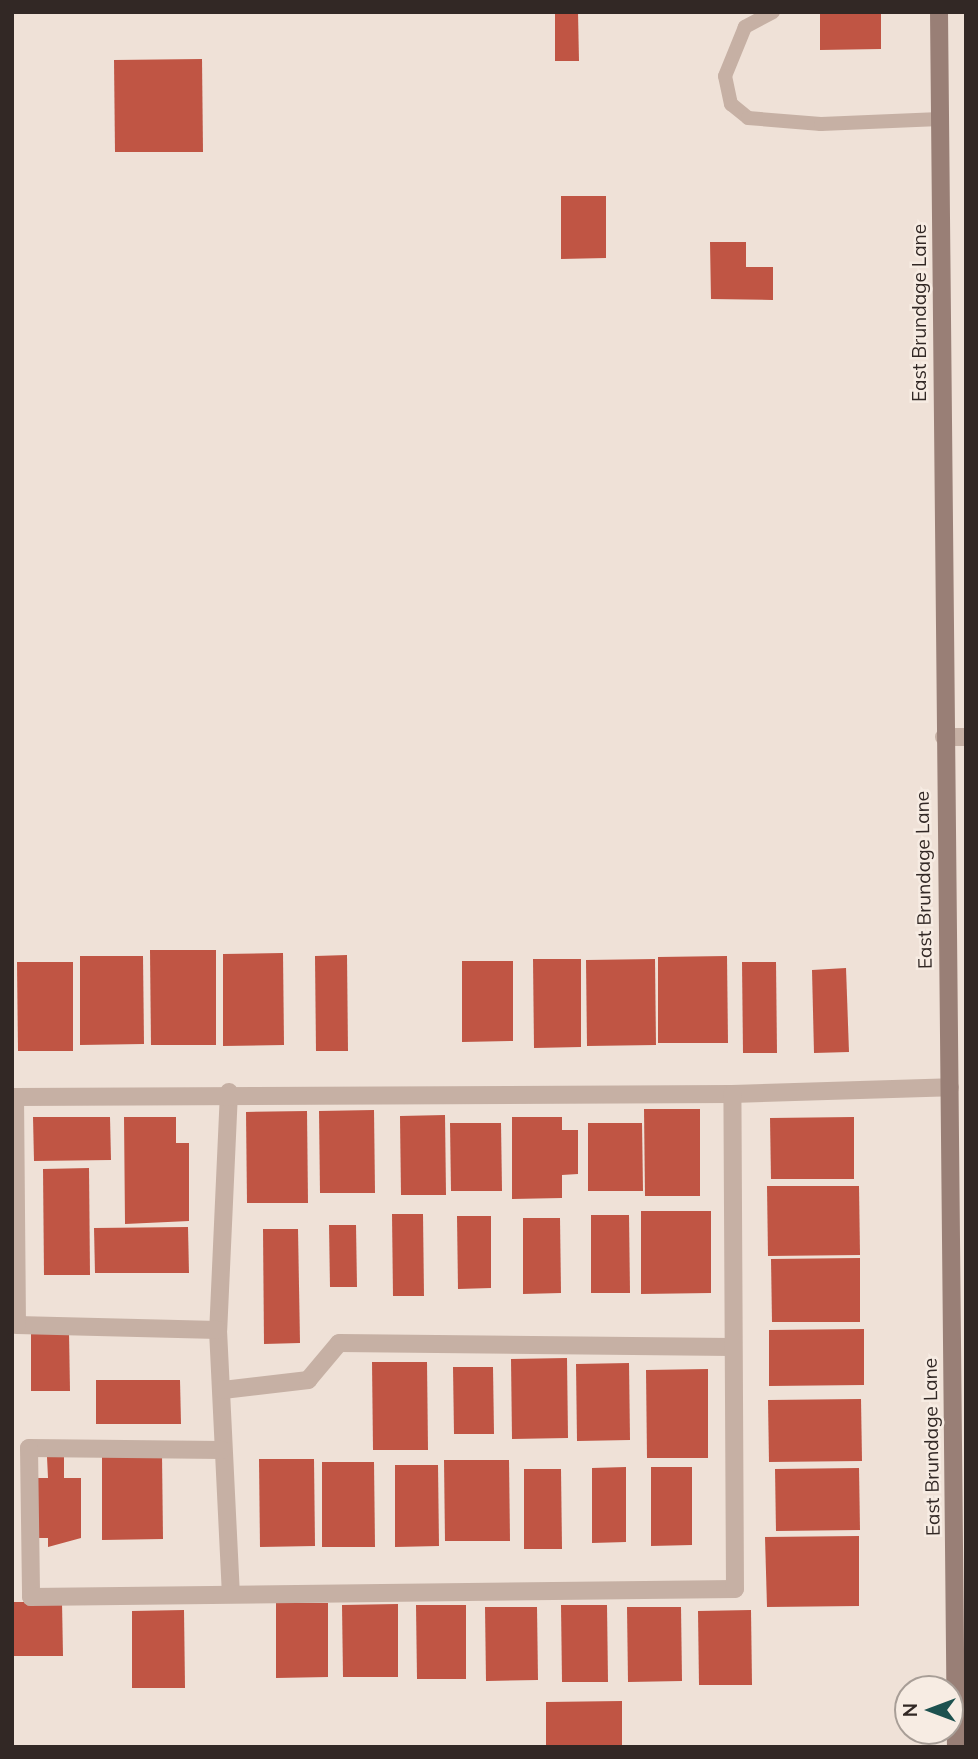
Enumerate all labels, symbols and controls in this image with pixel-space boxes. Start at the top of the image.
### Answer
street label: East Brundage Lane [909,224,931,402]
street label: East Brundage Lane [911,791,937,969]
street label: East Brundage Lane [919,1358,945,1536]
north arrow [894,1675,964,1745]
text: N [898,1703,922,1717]

